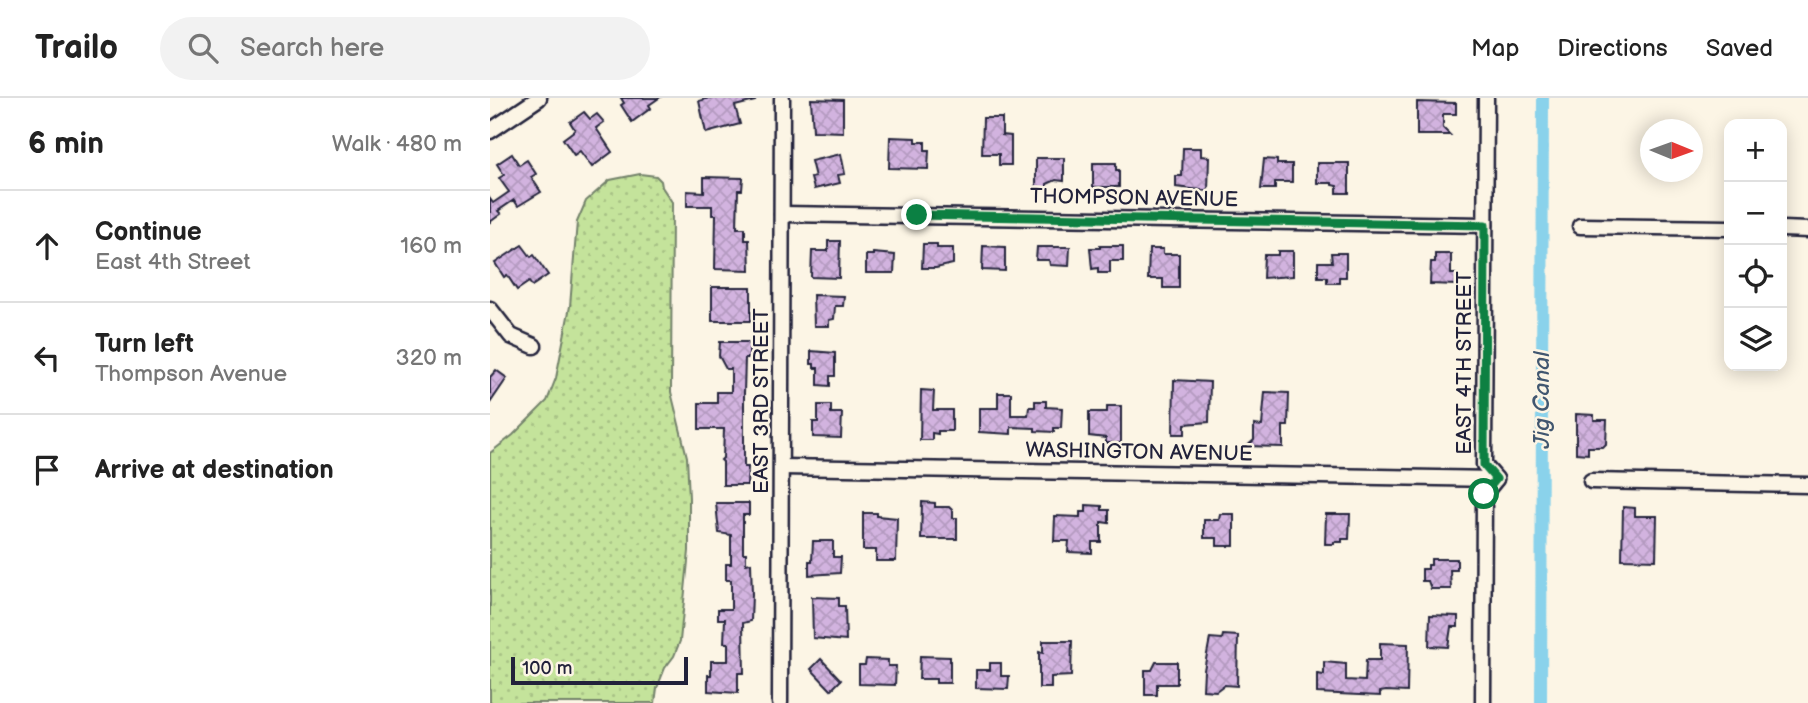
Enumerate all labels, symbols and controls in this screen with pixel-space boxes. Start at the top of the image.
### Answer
search box [160,17,650,80]
text: Trailo [35,28,118,68]
icon: search [184,29,222,67]
text: Search here [240,33,384,64]
text: Map [1471,34,1519,63]
text: Directions [1557,34,1668,63]
text: Saved [1706,34,1773,63]
north arrow [1640,119,1703,182]
map controls [1724,119,1787,371]
button: + [1724,119,1787,182]
text: 6 min [28,126,104,162]
text: Walk · 480 m [332,130,462,158]
button: − [1724,182,1787,245]
street label: THOMPSON AVENUE [1030,184,1238,212]
route end [901,199,932,230]
text: Continue [95,217,202,248]
icon: ahead [28,227,66,265]
text: 160 m [400,232,462,260]
button: locate [1724,245,1787,308]
text: East 4th Street [95,248,251,276]
street label: EAST 4TH STREET [1452,271,1477,455]
street label: EAST 3RD STREET [749,308,774,494]
button: layers [1724,308,1787,371]
text: Turn left [95,329,194,360]
icon: left [28,339,66,377]
text: 320 m [396,344,462,372]
water label: Jig Canal [1528,351,1556,450]
text: Thompson Avenue [95,360,287,388]
street label: WASHINGTON AVENUE [1025,438,1253,466]
icon: arrive [28,451,66,489]
text: Arrive at destination [95,455,334,486]
route start [1468,478,1499,509]
scale bar [511,654,688,686]
text: 100 m [522,657,573,680]

